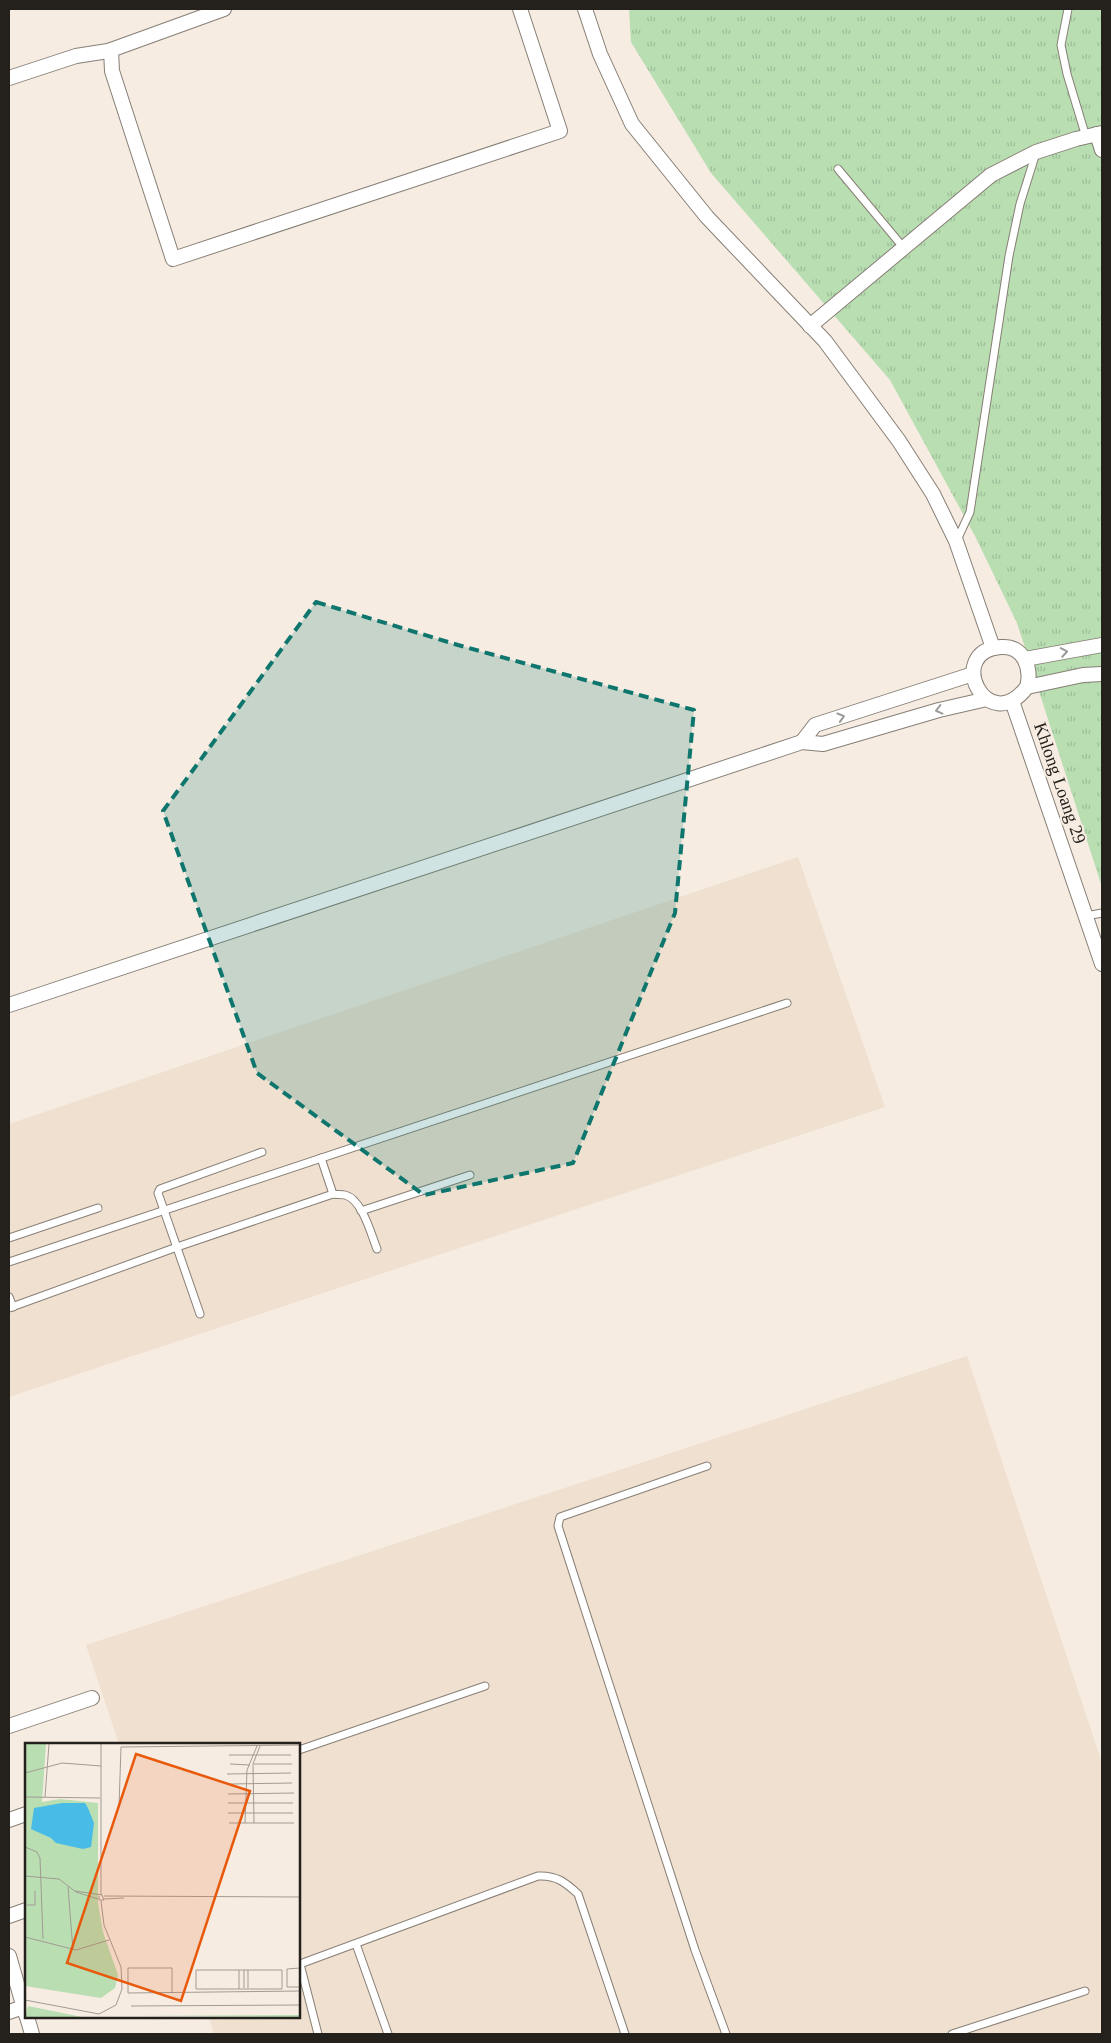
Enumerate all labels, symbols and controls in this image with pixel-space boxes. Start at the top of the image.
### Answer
one-way arrow [1059,647,1068,657]
one-way arrow [935,704,944,715]
one-way arrow [837,712,845,722]
street label: Khlong Loang 29 [1030,720,1090,846]
inset map [25,1743,300,2018]

